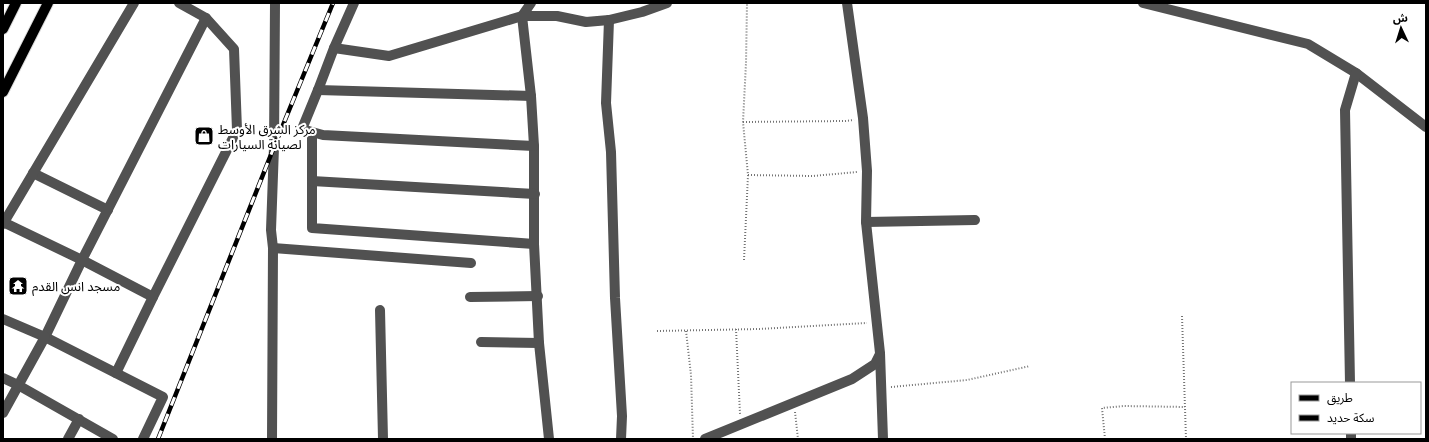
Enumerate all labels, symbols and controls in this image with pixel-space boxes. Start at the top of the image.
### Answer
north arrow [1381,8,1421,48]
text: ش [1392,11,1408,26]
place label: مركز الشرق الأوسط لصيانة السيارات [218,121,316,153]
shop icon: مركز الشرق الأوسط لصيانة السيارات [193,125,215,147]
temple icon: مسجد انس القدم [7,275,29,297]
place label: مسجد انس القدم [32,278,120,296]
legend [1291,382,1421,434]
text: طريق [1327,390,1353,406]
text: سكة حديد [1327,410,1375,426]

